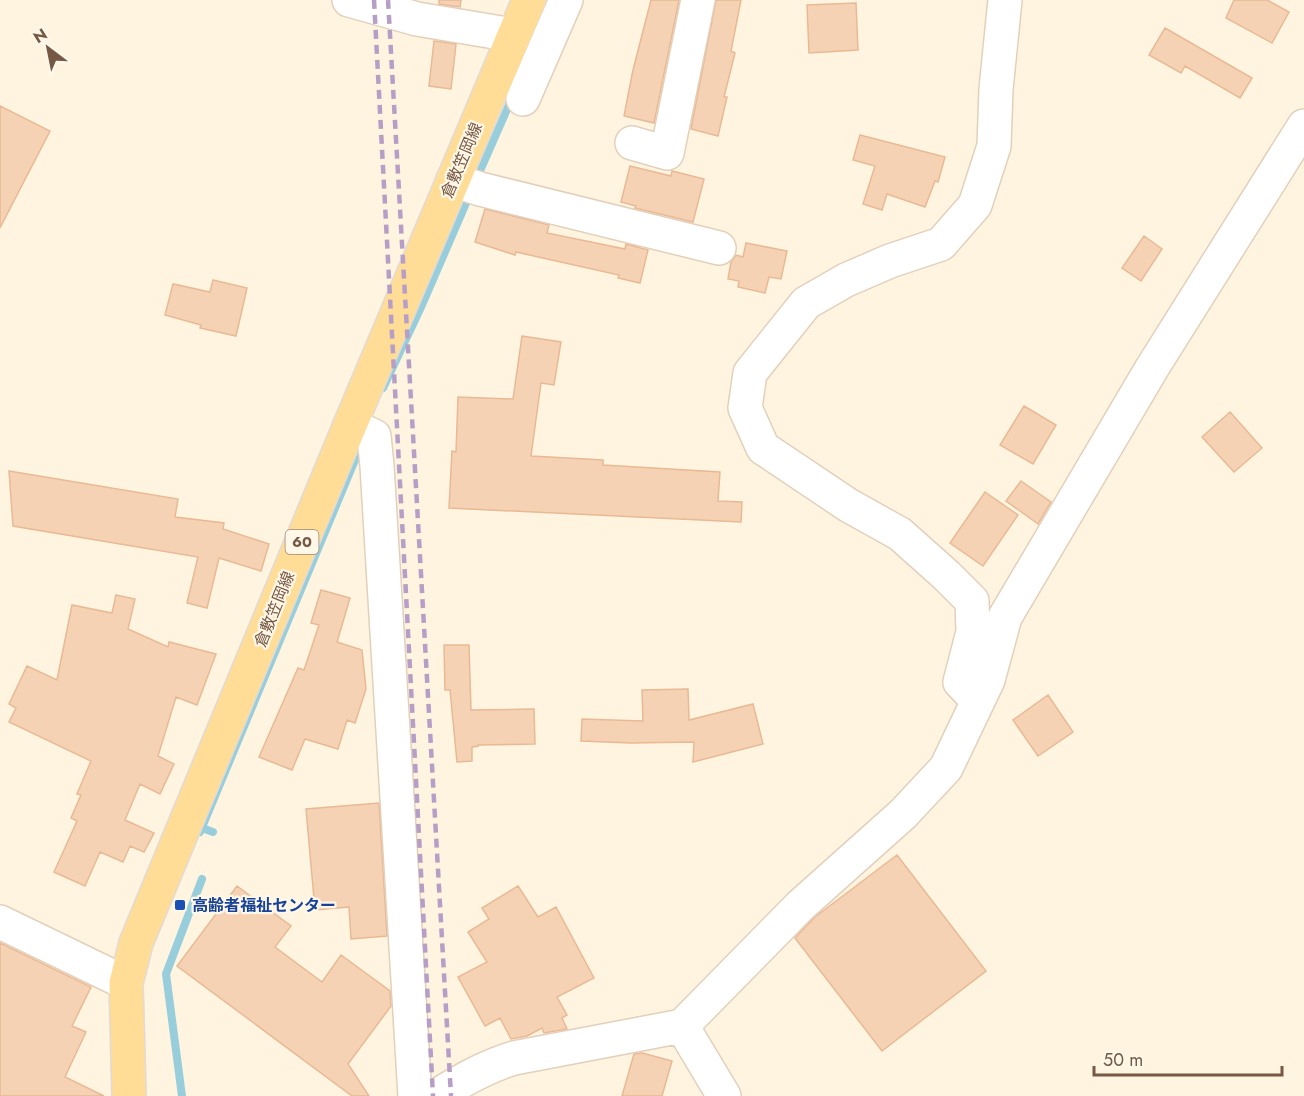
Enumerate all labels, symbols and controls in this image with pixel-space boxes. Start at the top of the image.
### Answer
north arrow [18,18,78,78]
text: N [29,23,52,49]
street label: 倉敷笠岡線 [435,119,488,202]
road number: 60 [286,530,318,554]
street label: 倉敷笠岡線 [249,568,300,651]
place label: 高齢者福祉センター [192,894,336,917]
marker: 高齢者福祉センター [173,898,187,912]
scale bar [1094,1039,1282,1077]
text: 50 m [1103,1047,1143,1073]

